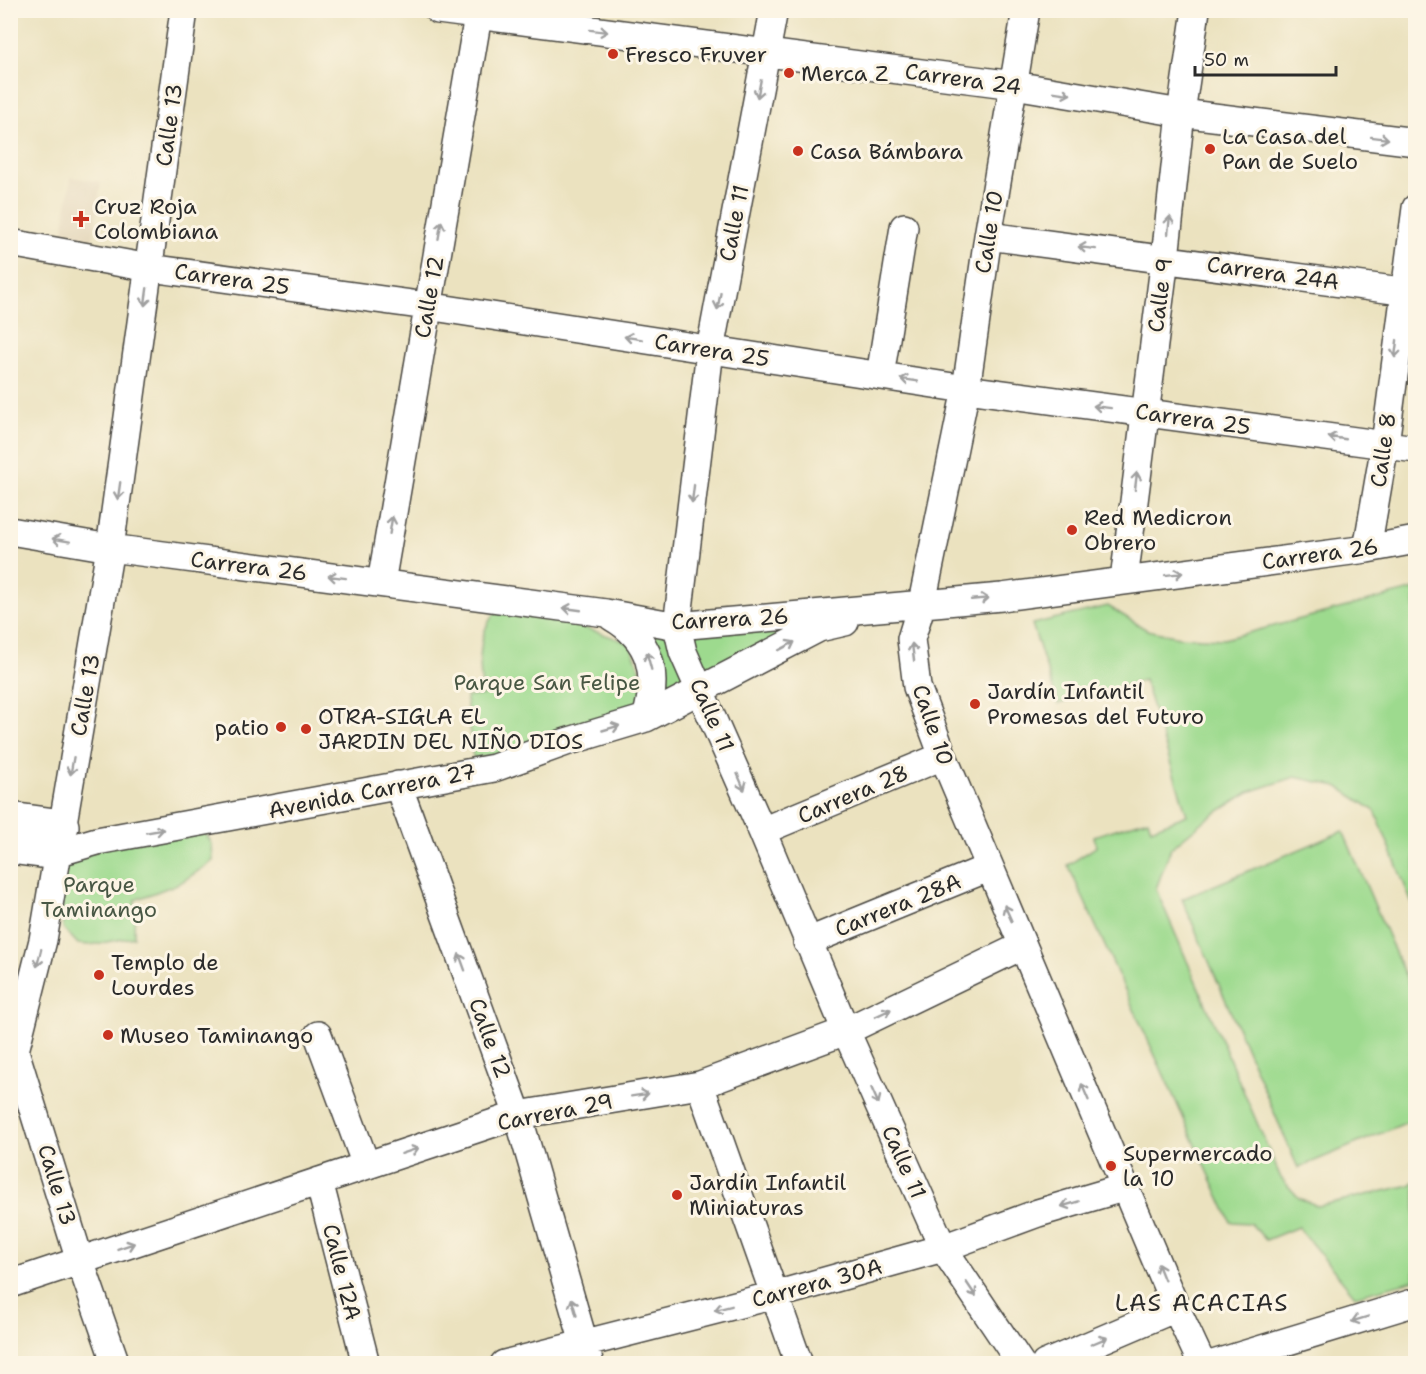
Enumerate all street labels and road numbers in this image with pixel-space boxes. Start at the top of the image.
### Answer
street label: Carrera 24 [903,56,1023,102]
street label: Calle 13 [149,82,189,168]
street label: Calle 11 [712,182,756,264]
street label: Calle 10 [968,188,1010,276]
street label: Carrera 24A [1205,249,1341,297]
street label: Calle 12 [407,253,451,341]
street label: Calle 9 [1141,256,1179,334]
street label: Carrera 25 [173,257,291,301]
street label: Carrera 25 [652,327,772,373]
street label: Carrera 25 [1134,397,1252,441]
street label: Calle 8 [1363,411,1403,489]
street label: Carrera 26 [1260,531,1380,577]
street label: Carrera 26 [189,544,309,588]
street label: Carrera 26 [671,601,789,637]
street label: Calle 13 [63,651,107,739]
street label: Calle 11 [683,674,741,756]
street label: Calle 10 [906,681,960,769]
street label: Avenida Carrera 27 [266,757,478,825]
street label: Carrera 28 [793,758,913,830]
street label: Carrera 28A [831,866,965,943]
street label: Calle 12 [462,994,518,1082]
street label: Carrera 29 [495,1087,615,1137]
street label: Calle 11 [875,1121,933,1203]
street label: Calle 13 [31,1141,83,1229]
street label: Calle 12A [316,1221,368,1323]
street label: Carrera 30A [749,1252,885,1314]

